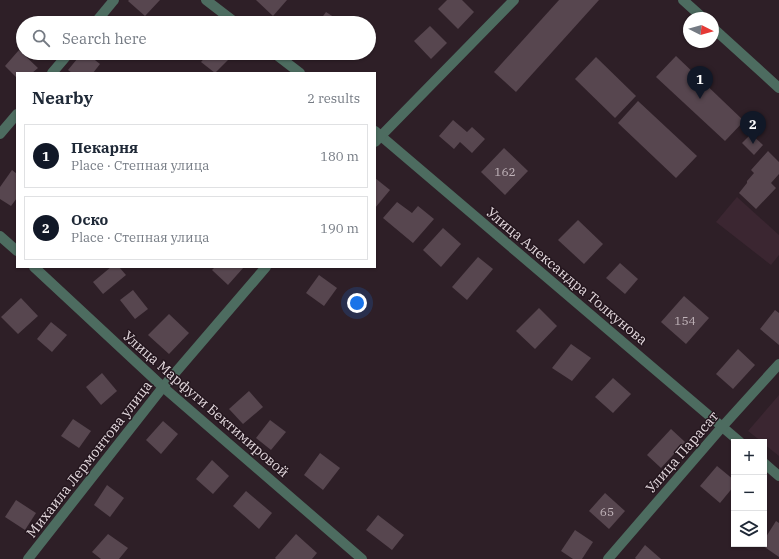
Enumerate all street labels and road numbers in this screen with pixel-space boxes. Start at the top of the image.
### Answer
street label: Улица Александра Толкунова [483,203,652,349]
street label: Улица Марфуги Бектимировой [119,327,293,481]
street label: Михаила Лермонтова улица [22,377,156,541]
street label: Улица Парасат [642,407,722,497]

